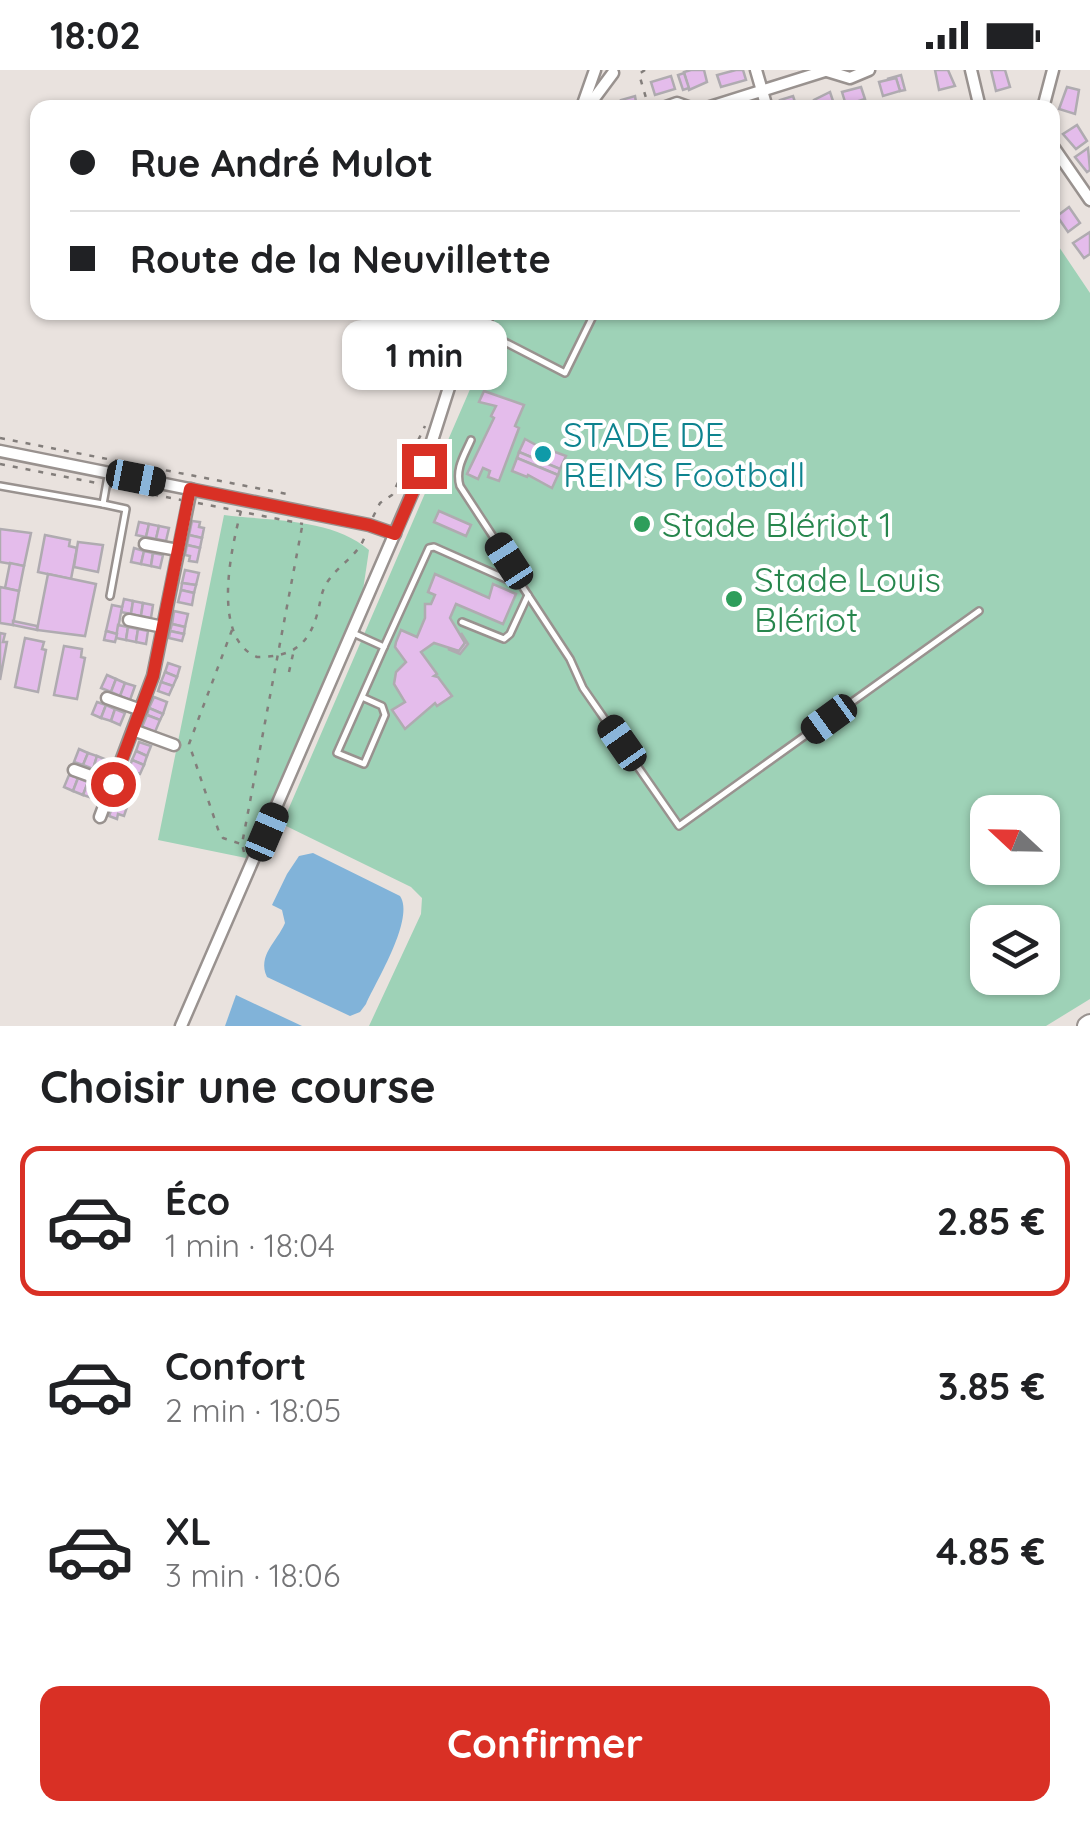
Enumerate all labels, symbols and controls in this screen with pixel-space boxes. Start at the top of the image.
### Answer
text: 18:02 [50,11,141,59]
text: Rue André Mulot [130,139,433,187]
text: Route de la Neuvillette [130,235,551,283]
callout: 1 min [342,321,506,391]
text: 1 min [386,335,463,375]
place label: STADE DE REIMS Football [563,412,805,496]
marker: STADE DE REIMS Football [532,443,554,465]
route end [402,444,447,489]
car [104,458,168,498]
place label: Stade Blériot 1 [662,502,892,546]
marker: Stade Blériot 1 [631,513,653,535]
car [480,528,538,594]
place label: Stade Louis Blériot [754,557,941,641]
marker: Stade Louis Blériot [723,588,745,610]
car [796,689,862,749]
car [593,710,651,776]
route start [91,762,136,807]
north arrow [970,795,1060,885]
map controls [970,795,1060,995]
car [241,799,293,865]
button: layers [970,905,1060,995]
text: Choisir une course [40,1058,436,1114]
icon: car [45,1176,135,1266]
text: Éco [165,1177,230,1225]
text: 2.85 € [937,1197,1045,1245]
text: 1 min · 18:04 [165,1225,335,1265]
icon: car [45,1341,135,1431]
text: Confort [165,1342,306,1390]
text: 3.85 € [938,1362,1045,1410]
text: 2 min · 18:05 [165,1390,341,1430]
icon: car [45,1506,135,1596]
text: XL [165,1507,211,1555]
text: 4.85 € [936,1527,1045,1575]
text: 3 min · 18:06 [165,1555,340,1595]
button: Confirmer [40,1686,1050,1801]

